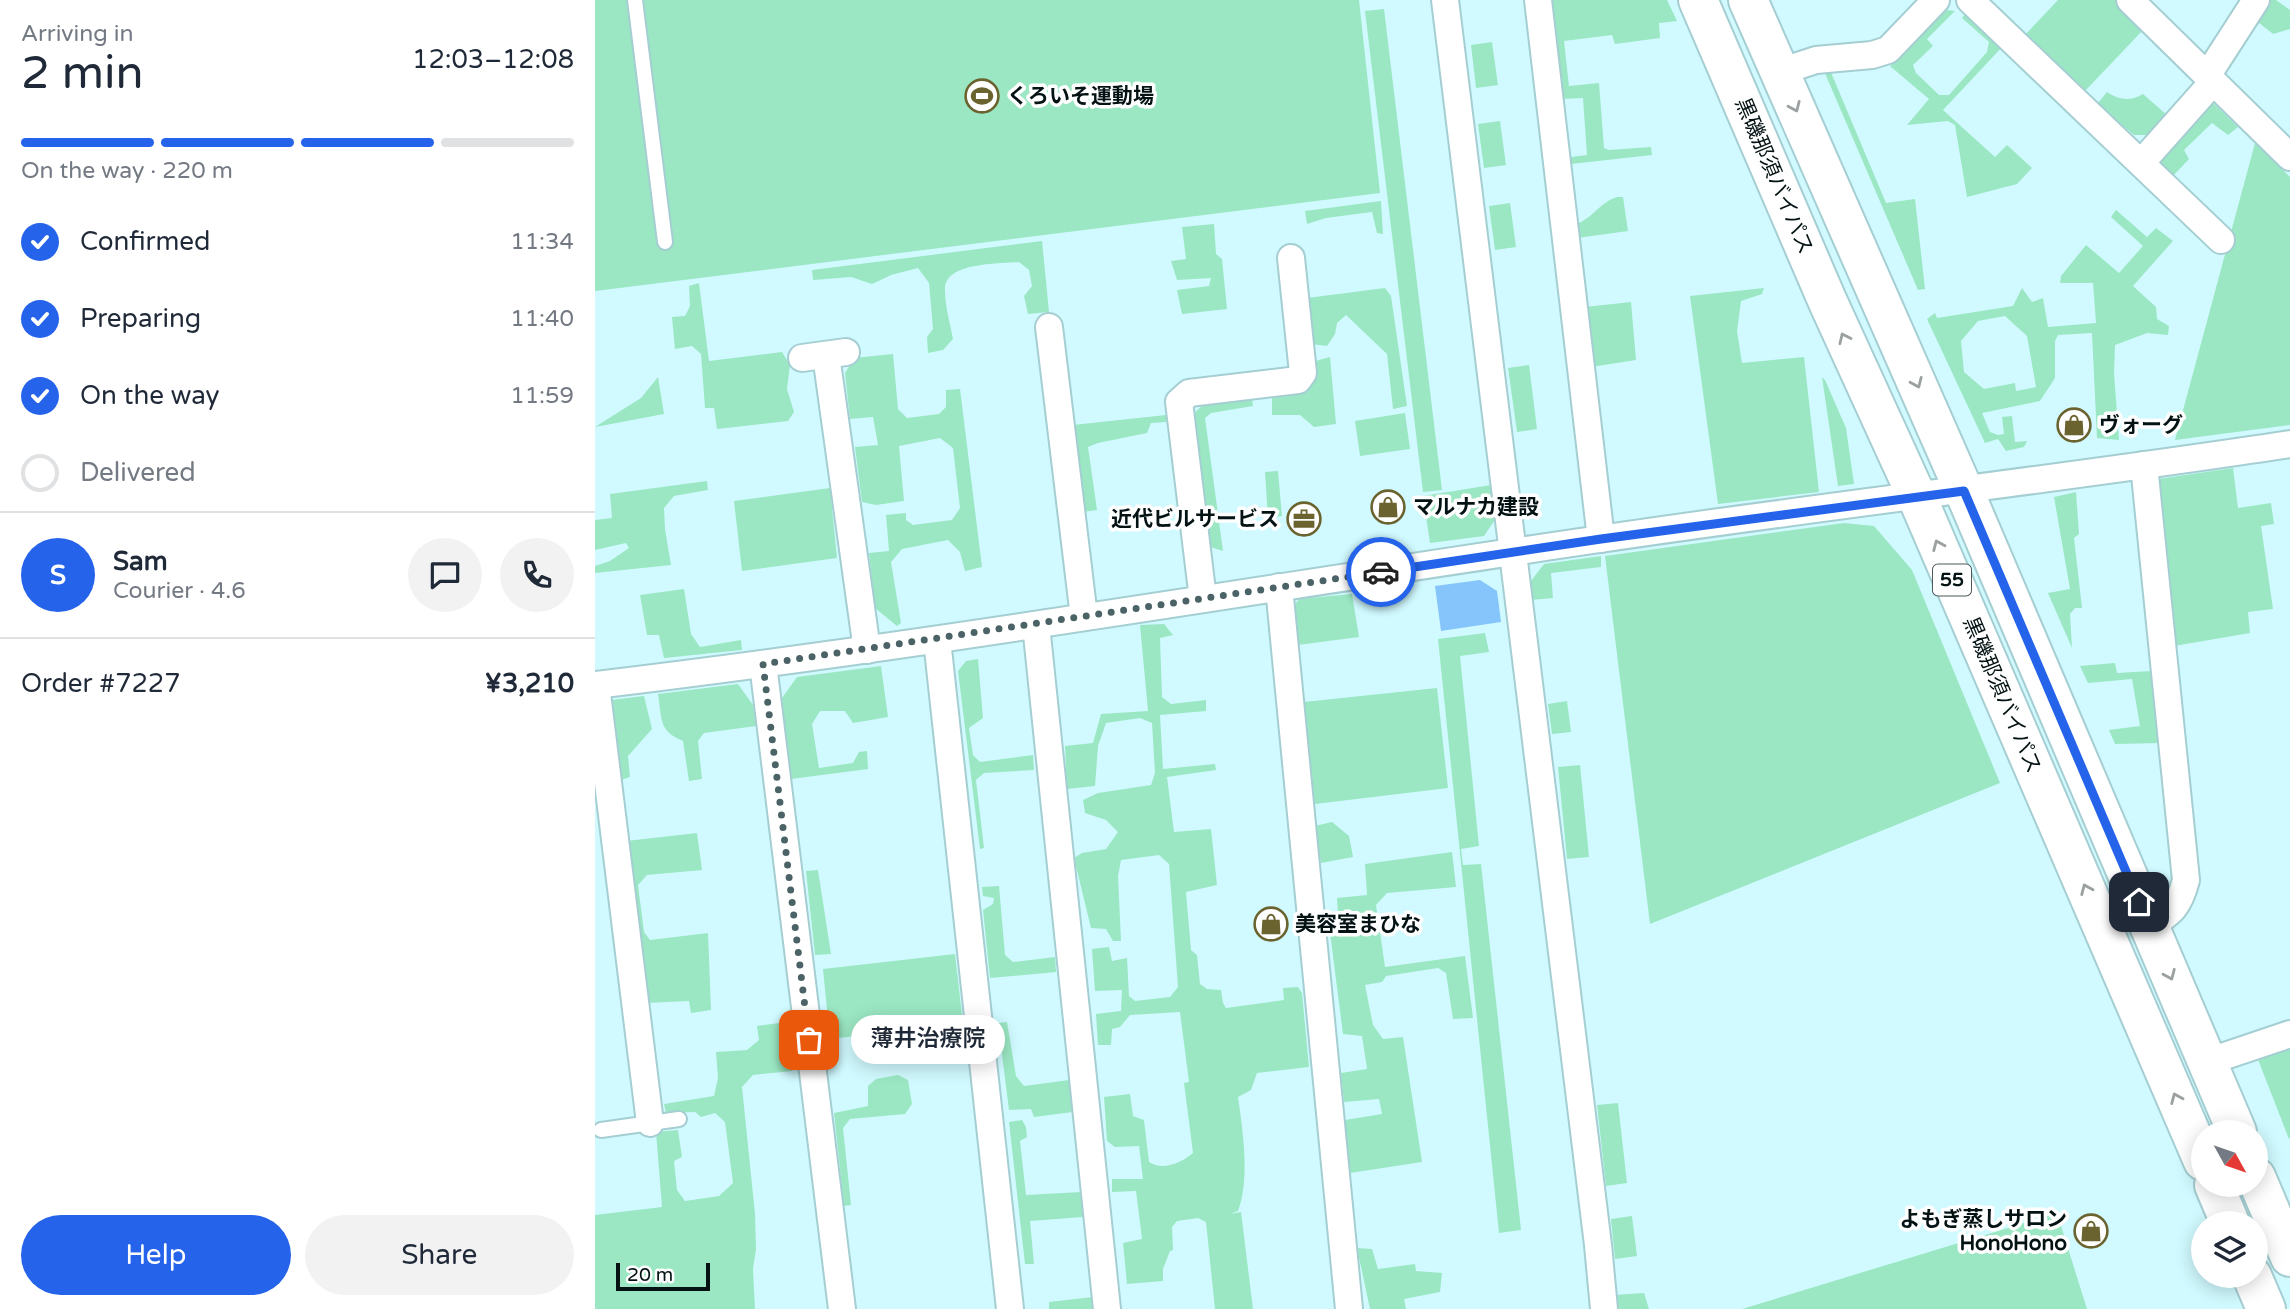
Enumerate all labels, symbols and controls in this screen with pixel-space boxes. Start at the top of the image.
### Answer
text: Arriving in [21,20,134,48]
text: 12:03–12:08 [412,44,574,75]
text: 2 min [21,46,144,101]
sports icon: くろいそ運動場 [963,77,1001,115]
place label: くろいそ運動場 [1007,84,1154,109]
street label: 黒磯那須バイパス [1730,94,1818,258]
one-way arrow [1787,100,1801,112]
text: On the way · 220 m [21,157,233,185]
icon: check [21,223,59,261]
text: Confirmed [80,226,210,257]
text: 11:34 [510,228,574,256]
icon: check [21,300,59,338]
text: Preparing [80,303,201,334]
text: 11:40 [510,305,574,333]
one-way arrow [1838,333,1852,345]
one-way arrow [1909,375,1923,388]
icon: check [21,377,59,415]
text: On the way [80,380,220,411]
text: 11:59 [510,382,574,410]
shop icon: ヴォーグ [2055,406,2093,444]
place label: ヴォーグ [2099,413,2183,438]
text: Delivered [80,457,196,488]
shop icon: マルナカ建設 [1369,488,1407,526]
place label: マルナカ建設 [1413,495,1539,520]
office icon: 近代ビルサービス [1285,500,1323,538]
place label: 近代ビルサービス [1111,507,1279,532]
courier [1346,537,1416,607]
button: chat [408,538,482,612]
button: phone [500,538,574,612]
one-way arrow [1932,540,1946,552]
text: Sam [113,546,168,577]
icon: car [1362,553,1400,591]
text: S [50,560,66,591]
road number: 55 [1933,565,1971,596]
text: Courier · 4.6 [113,577,246,605]
street label: 黒磯那須バイパス [1958,613,2046,777]
text: Order #7227 [21,668,181,699]
text: ¥3,210 [485,668,574,699]
pin [2109,872,2169,932]
icon: home [2120,883,2158,921]
one-way arrow [2080,884,2094,896]
shop icon: 美容室まひな [1252,905,1290,943]
place label: 美容室まひな [1295,912,1421,937]
one-way arrow [2162,967,2176,980]
pin [779,1010,839,1070]
callout: 薄井治療院 [851,1016,1005,1064]
icon: bag [790,1021,828,1059]
text: 薄井治療院 [871,1025,986,1053]
one-way arrow [2170,1093,2184,1105]
north arrow [2191,1120,2268,1197]
map controls [2191,1120,2268,1288]
place label: よもぎ蒸しサロン HonoHono [1899,1207,2067,1256]
button: layers [2191,1211,2268,1288]
shop icon: よもぎ蒸しサロン HonoHono [2072,1212,2110,1250]
button: Help [21,1215,291,1295]
button: Share [305,1215,574,1295]
scale bar [616,1260,711,1292]
text: 20 m [627,1264,673,1286]

